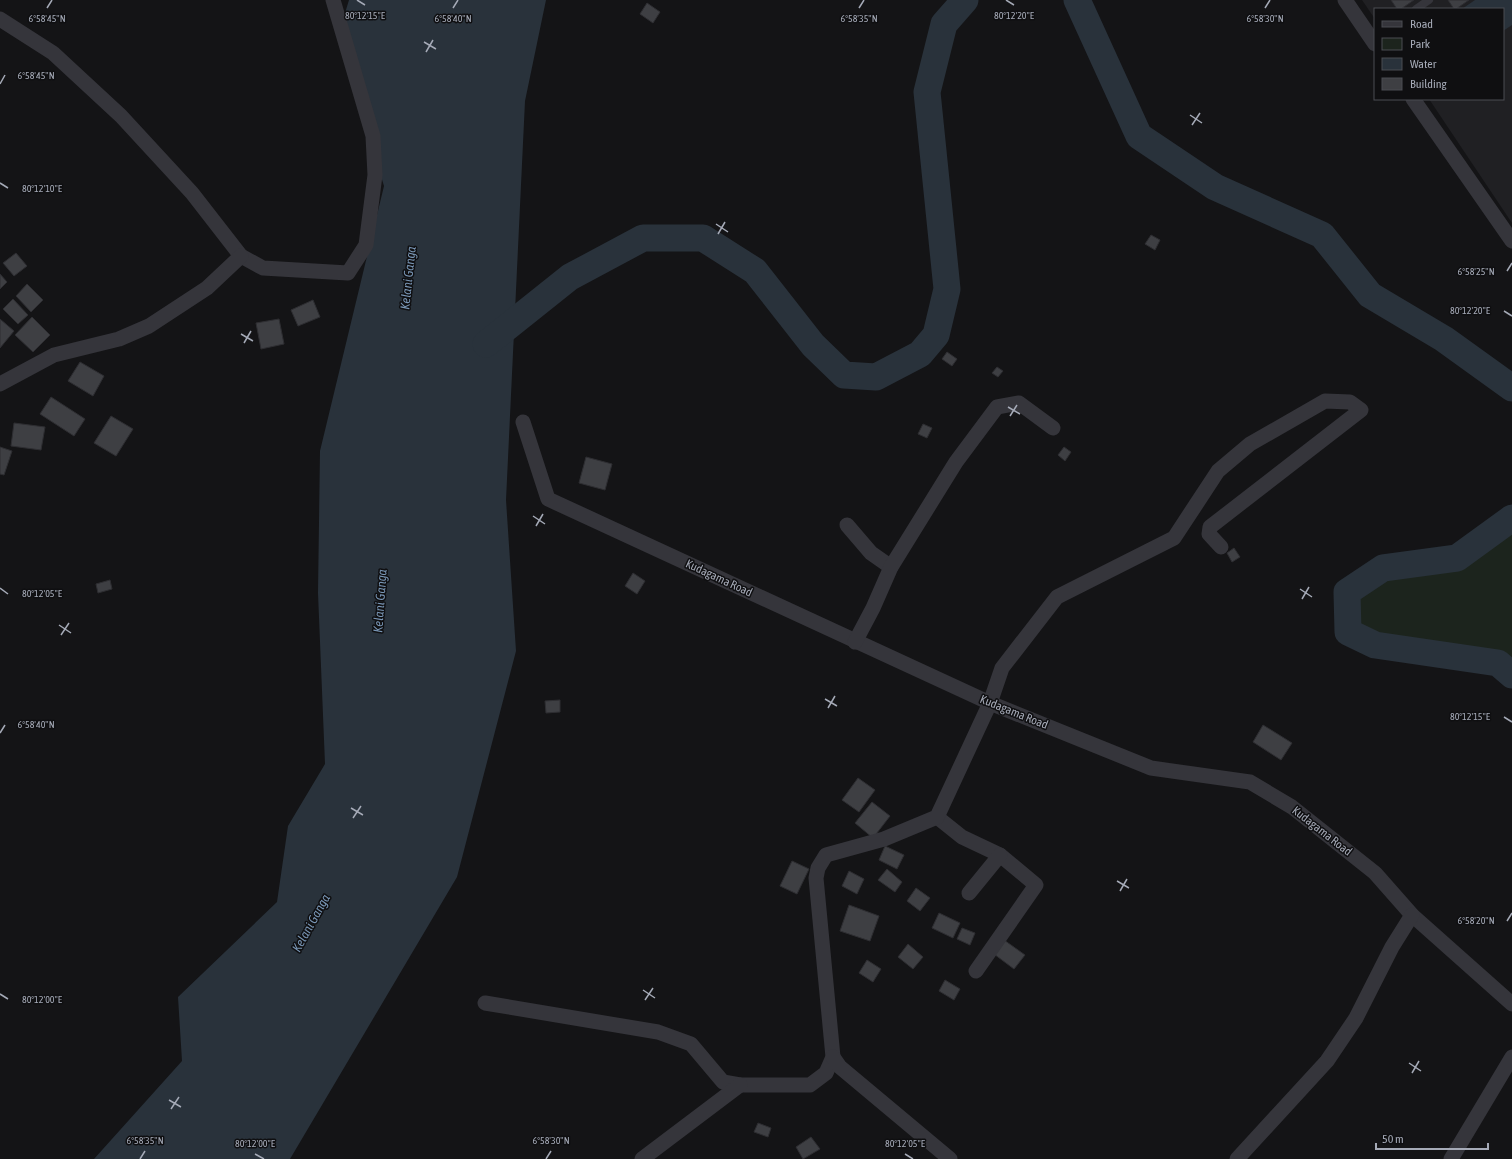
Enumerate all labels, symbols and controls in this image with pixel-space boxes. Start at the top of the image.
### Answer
legend [1374,8,1504,100]
text: 80°12'15"E [345,10,386,21]
text: 80°12'20"E [994,10,1035,21]
text: 6°58'45"N [28,13,66,24]
text: 6°58'40"N [434,13,472,24]
text: 6°58'35"N [840,13,878,24]
text: 6°58'30"N [1246,13,1284,24]
text: Road [1410,17,1433,31]
text: Park [1410,37,1431,51]
text: Water [1410,57,1437,71]
text: 6°58'45"N [17,70,55,81]
text: Building [1410,77,1448,91]
text: 80°12'10"E [22,183,63,194]
water label: Kelani Ganga [397,246,419,310]
text: 6°58'25"N [1457,266,1495,277]
text: 80°12'20"E [1450,305,1491,316]
street label: Kudagama Road [683,556,755,600]
water label: Kelani Ganga [370,569,390,633]
text: 80°12'05"E [22,588,63,599]
street label: Kudagama Road [978,692,1050,732]
text: 80°12'15"E [1450,711,1491,722]
text: 6°58'40"N [17,719,55,730]
street label: Kudagama Road [1289,803,1355,859]
water label: Kelani Ganga [289,892,333,954]
text: 6°58'20"N [1457,915,1495,926]
text: 80°12'00"E [22,994,63,1005]
scale bar [1376,1125,1488,1151]
text: 50 m [1382,1132,1404,1146]
text: 6°58'35"N [126,1135,164,1146]
text: 6°58'30"N [532,1135,570,1146]
text: 80°12'00"E [235,1138,276,1149]
text: 80°12'05"E [885,1138,926,1149]

